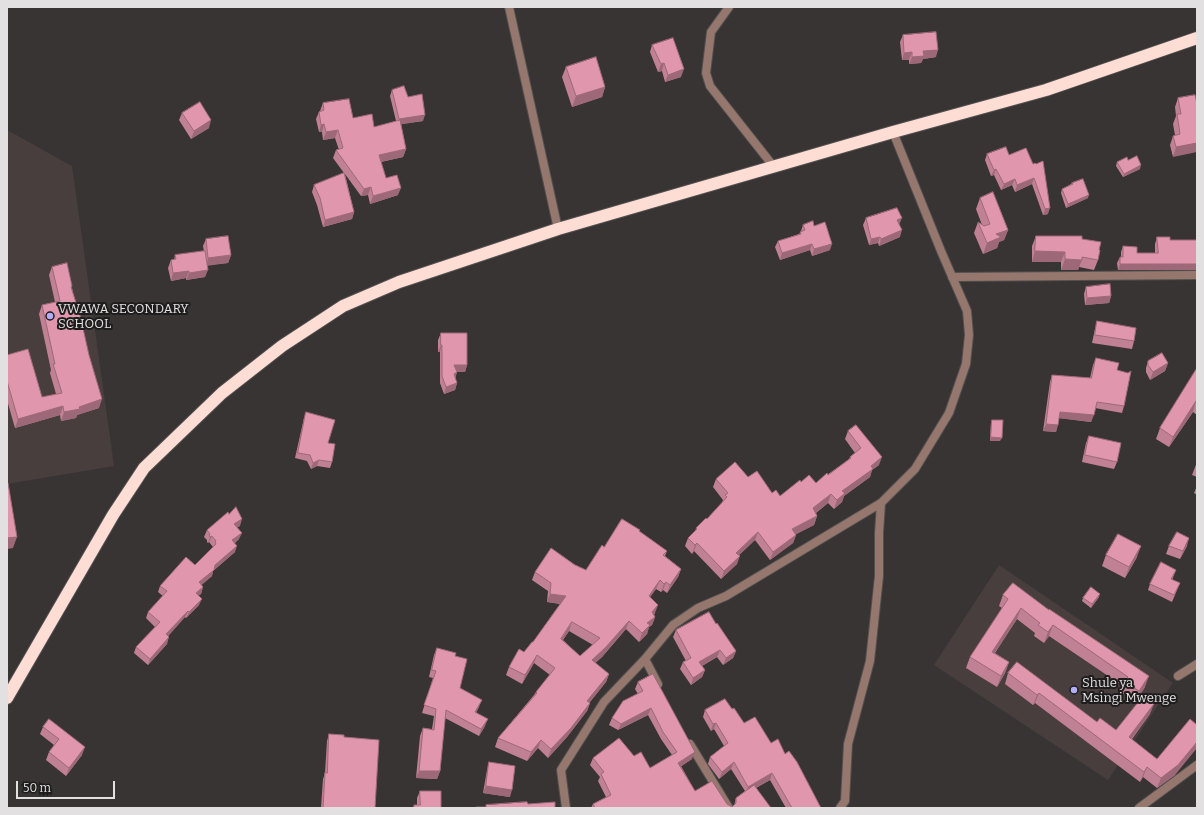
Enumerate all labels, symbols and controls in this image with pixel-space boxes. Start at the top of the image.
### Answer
place label: VWAWA SECONDARY SCHOOL [58,301,189,332]
marker: VWAWA SECONDARY SCHOOL [45,311,55,321]
place label: Shule ya Msingi Mwenge [1082,675,1176,706]
marker: Shule ya Msingi Mwenge [1069,685,1079,695]
scale bar [18,773,117,799]
text: 50 m [23,781,51,795]

